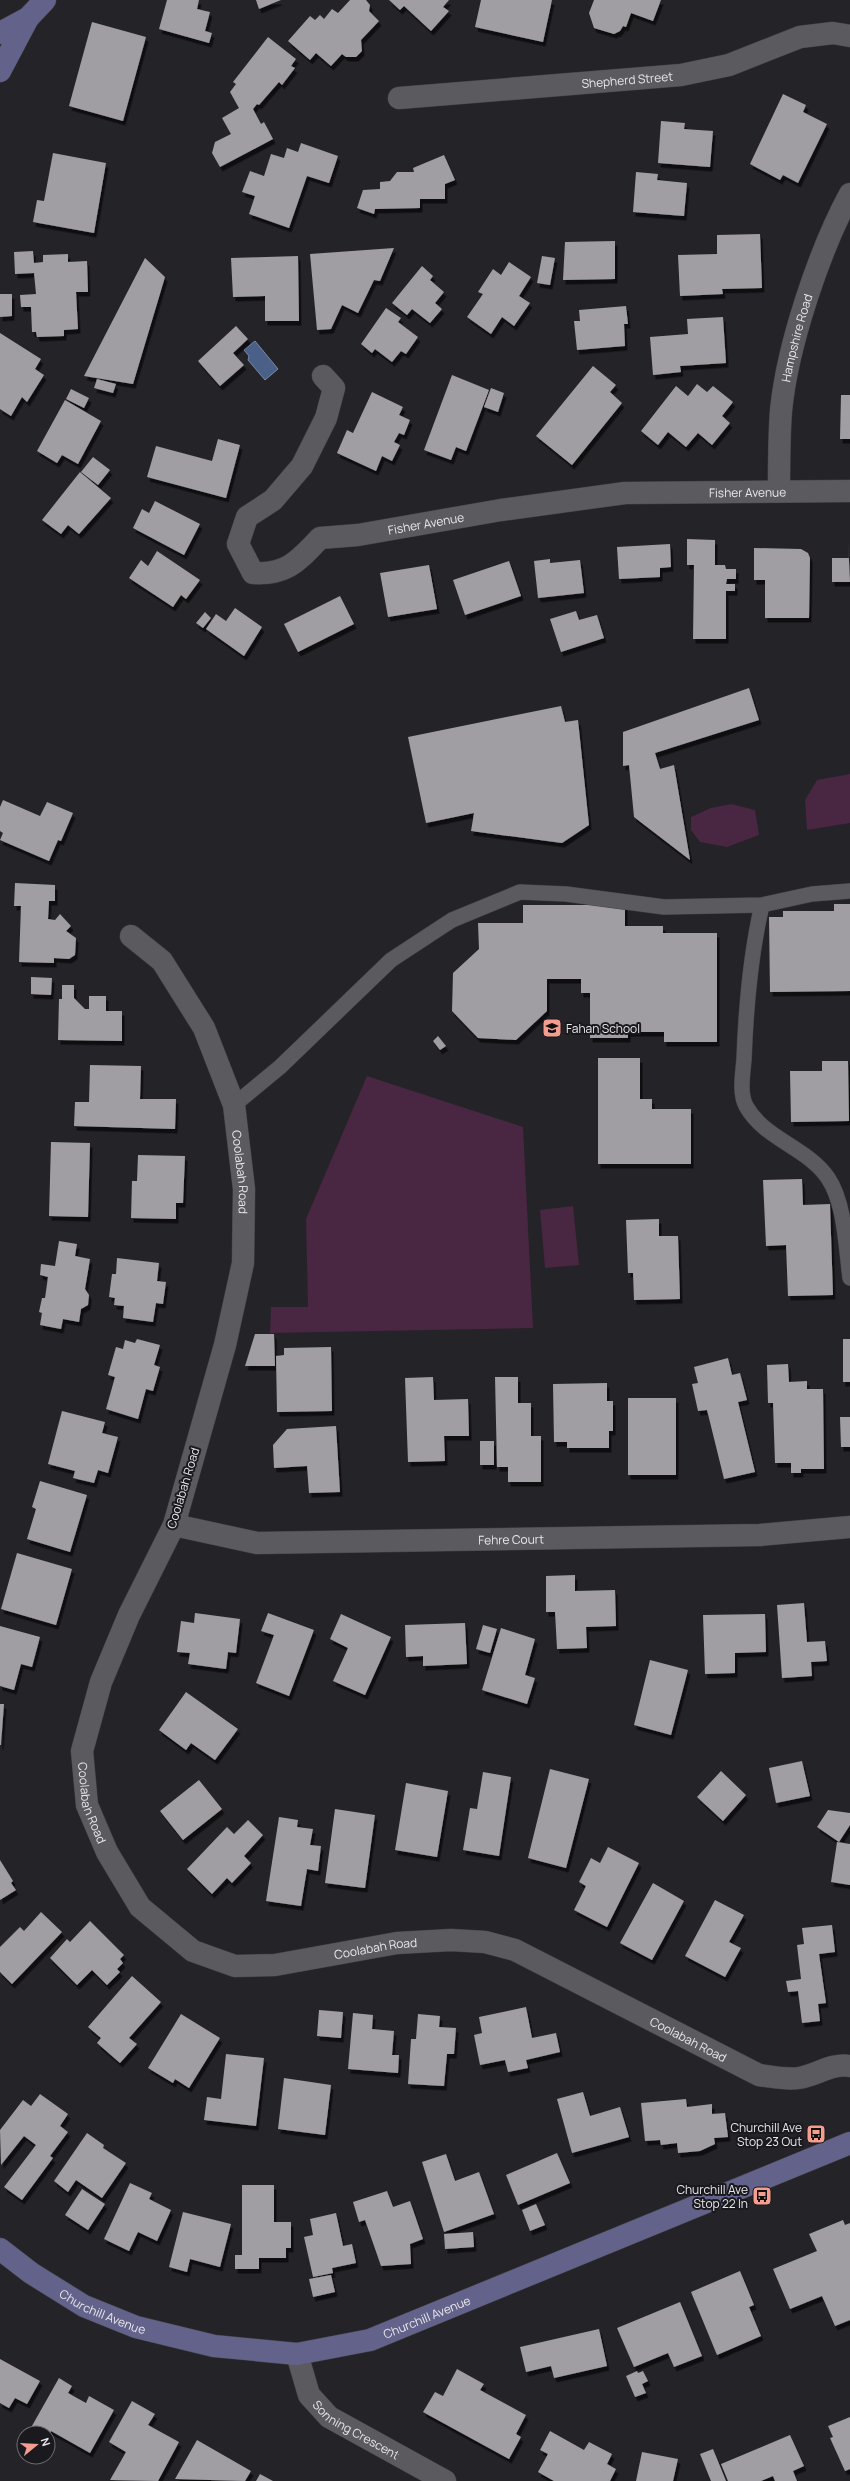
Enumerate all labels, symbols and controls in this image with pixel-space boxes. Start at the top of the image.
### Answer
street label: Shepherd Street [581,67,674,92]
street label: Hampshire Road [777,291,816,383]
street label: Fisher Avenue [709,483,786,501]
street label: Fisher Avenue [386,508,465,538]
school or university icon: Fahan School [541,1017,563,1039]
place label: Fahan School [566,1020,640,1037]
street label: Coolabah Road [229,1129,253,1214]
street label: Coolabah Road [163,1445,203,1531]
street label: Fehre Court [478,1530,544,1548]
street label: Coolabah Road [75,1761,111,1846]
street label: Coolabah Road [333,1933,418,1963]
street label: Coolabah Road [647,2012,730,2066]
place label: Churchill Ave Stop 23 Out [730,2119,802,2150]
bus stop icon: Churchill Ave Stop 23 Out [805,2123,827,2145]
place label: Churchill Ave Stop 22 In [676,2181,748,2212]
bus stop icon: Churchill Ave Stop 22 In [751,2185,773,2207]
street label: Churchill Avenue [57,2284,147,2338]
street label: Churchill Avenue [381,2291,473,2342]
street label: Sonning Crescent [309,2396,403,2463]
north arrow [16,2425,56,2465]
text: N [38,2436,54,2448]

